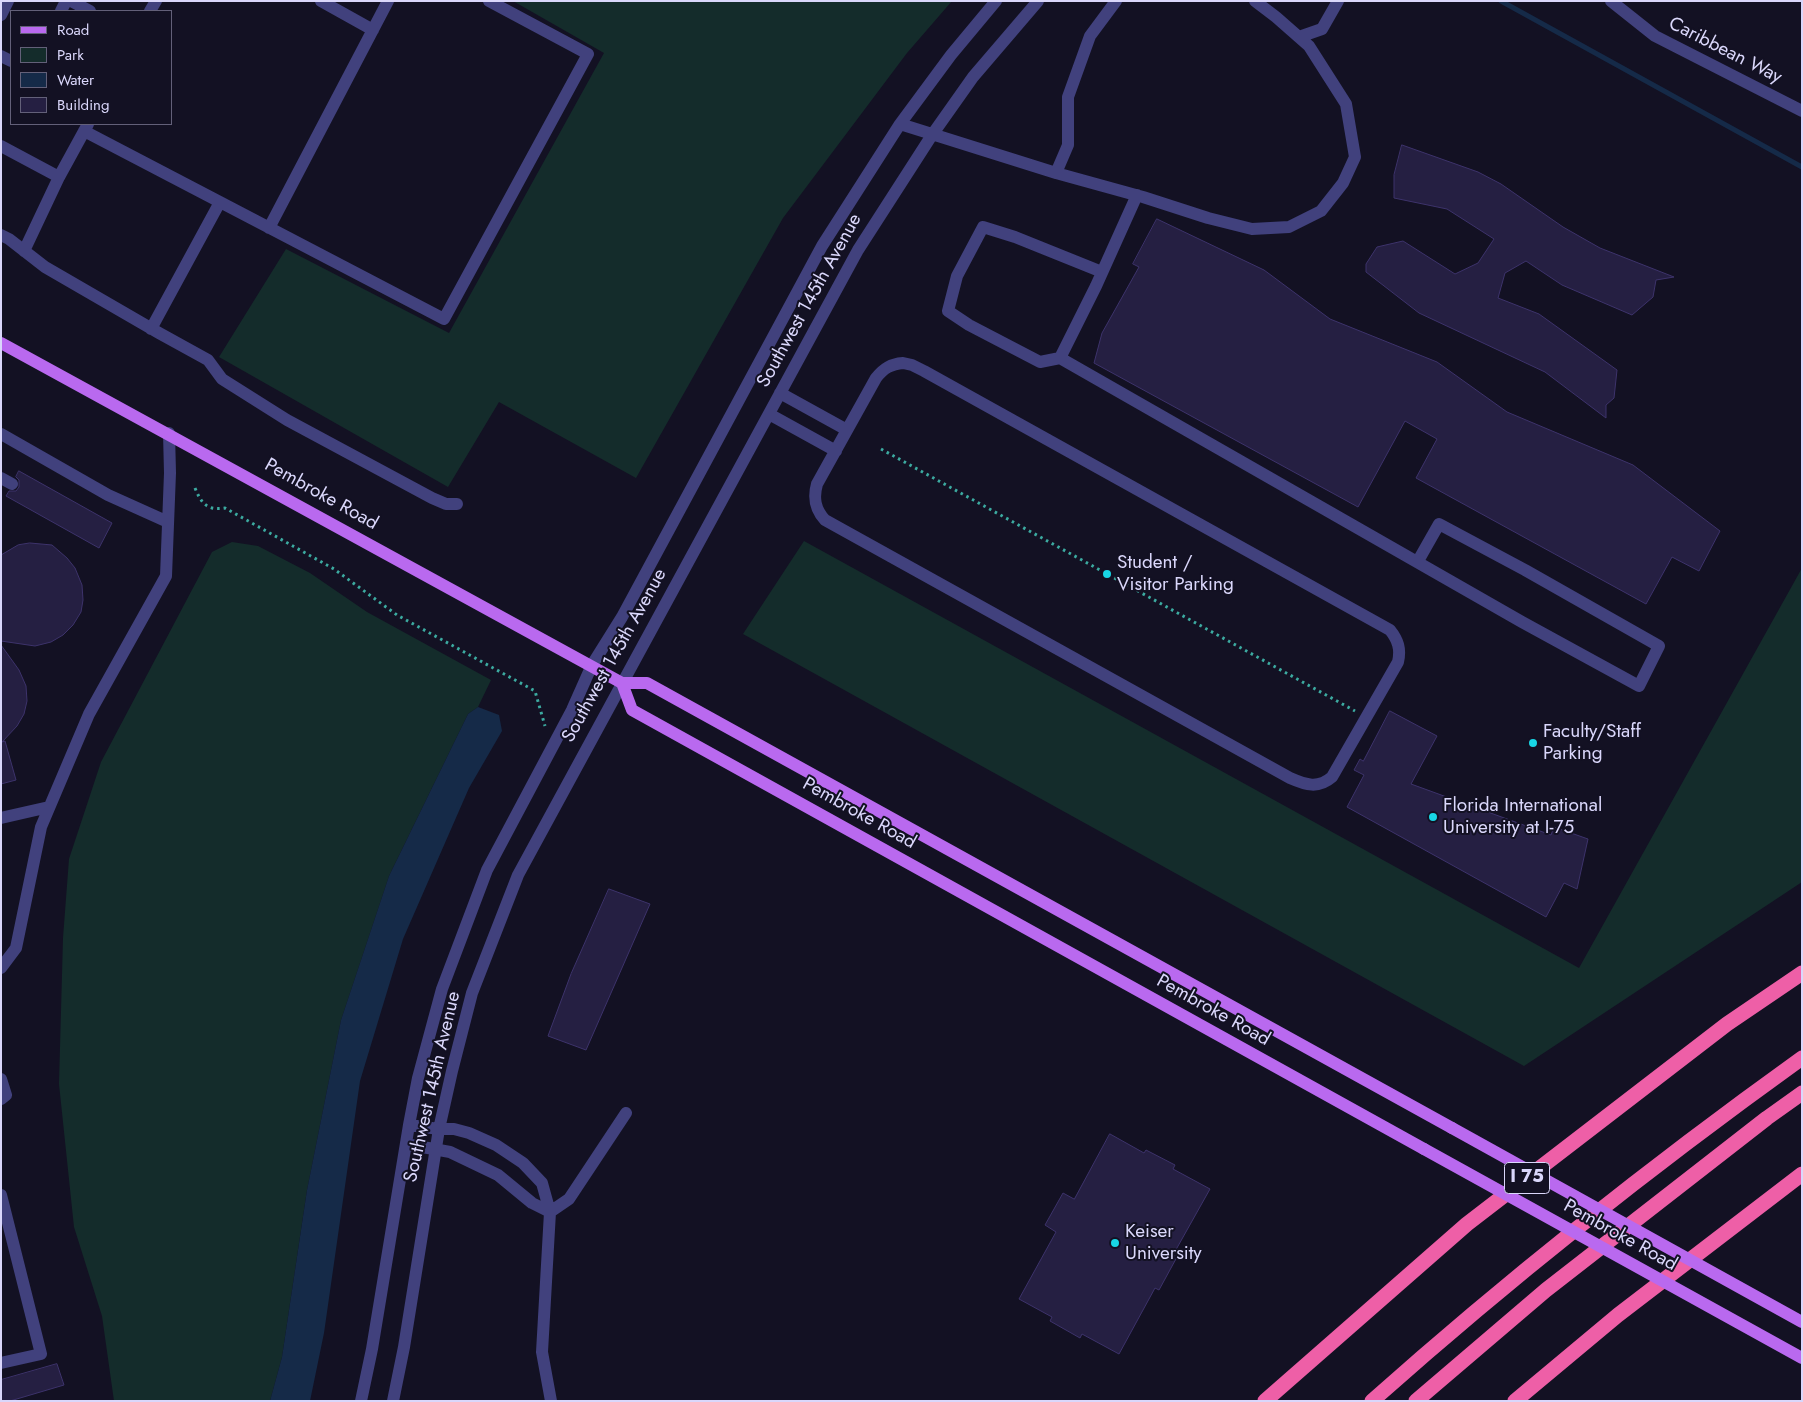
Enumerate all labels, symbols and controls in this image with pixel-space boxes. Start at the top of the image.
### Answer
legend [10,10,172,125]
street label: Caribbean Way [1665,13,1785,89]
text: Road [57,19,89,41]
text: Park [57,44,84,66]
text: Water [57,69,94,91]
text: Building [57,94,109,116]
street label: Southwest 145th Avenue [753,210,867,392]
street label: Pembroke Road [260,454,382,536]
place label: Student / Visitor Parking [1117,552,1234,596]
street label: Southwest 145th Avenue [558,565,672,747]
marker: Student / Visitor Parking [1101,568,1113,580]
place label: Faculty/Staff Parking [1543,721,1641,765]
marker: Faculty/Staff Parking [1527,737,1539,749]
street label: Pembroke Road [798,773,920,855]
place label: Florida International University at I-75 [1443,795,1602,839]
marker: Florida International University at I-75 [1427,811,1439,823]
street label: Pembroke Road [1152,970,1274,1052]
street label: Southwest 145th Avenue [400,989,466,1185]
road number: I 75 [1504,1162,1550,1194]
street label: Pembroke Road [1559,1195,1681,1277]
place label: Keiser University [1125,1221,1202,1265]
marker: Keiser University [1109,1237,1121,1249]

